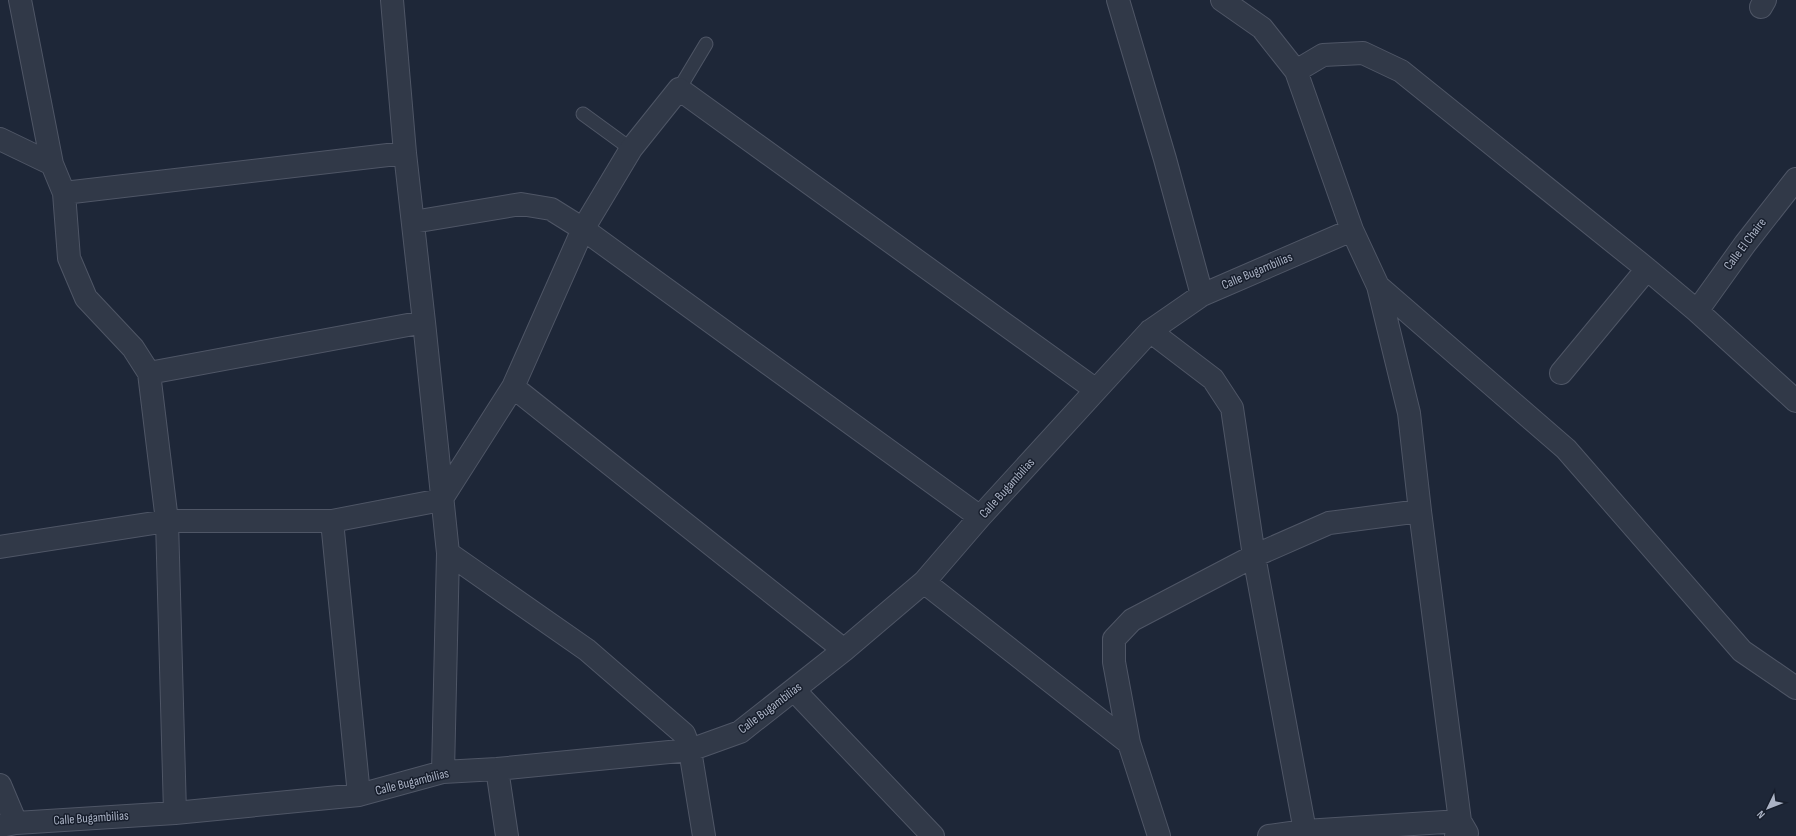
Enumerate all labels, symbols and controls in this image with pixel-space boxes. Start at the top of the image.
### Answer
street label: Calle El Chaire [1720,215,1770,273]
street label: Calle Bugambilias [1219,249,1295,293]
street label: Calle Bugambilias [976,454,1038,521]
street label: Calle Bugambilias [735,679,805,737]
street label: Calle Bugambilias [373,765,451,799]
north arrow [1748,788,1788,828]
street label: Calle Bugambilias [53,807,129,829]
text: N [1754,808,1768,821]

